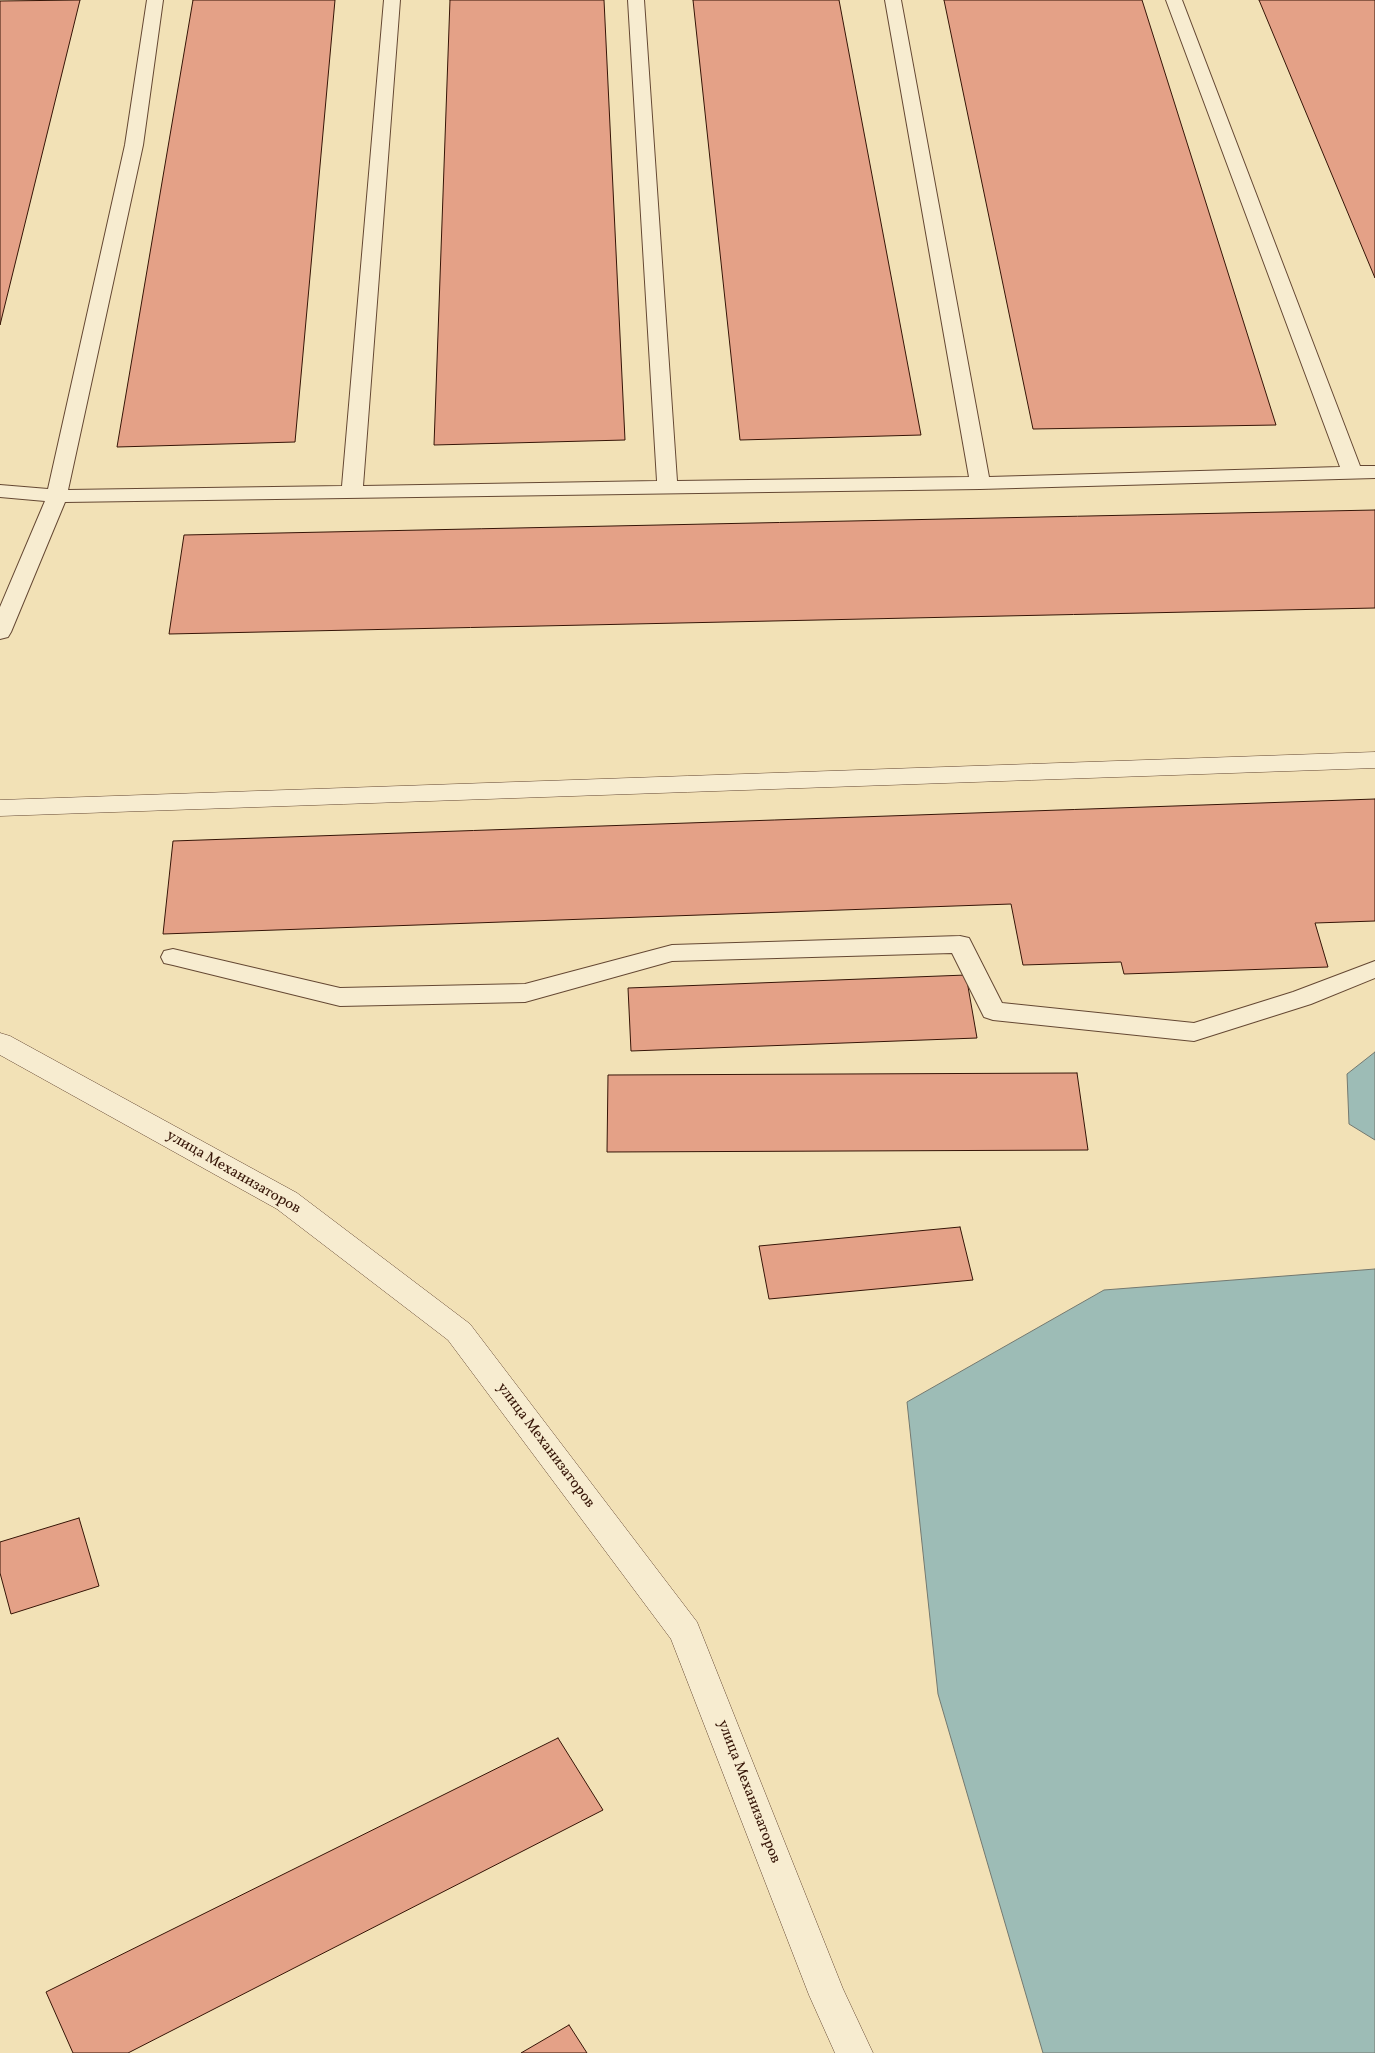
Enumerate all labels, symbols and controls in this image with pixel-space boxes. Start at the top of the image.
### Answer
street label: улица Механизаторов [163,1127,303,1219]
street label: улица Механизаторов [492,1380,598,1512]
street label: улица Механизаторов [712,1718,784,1866]

